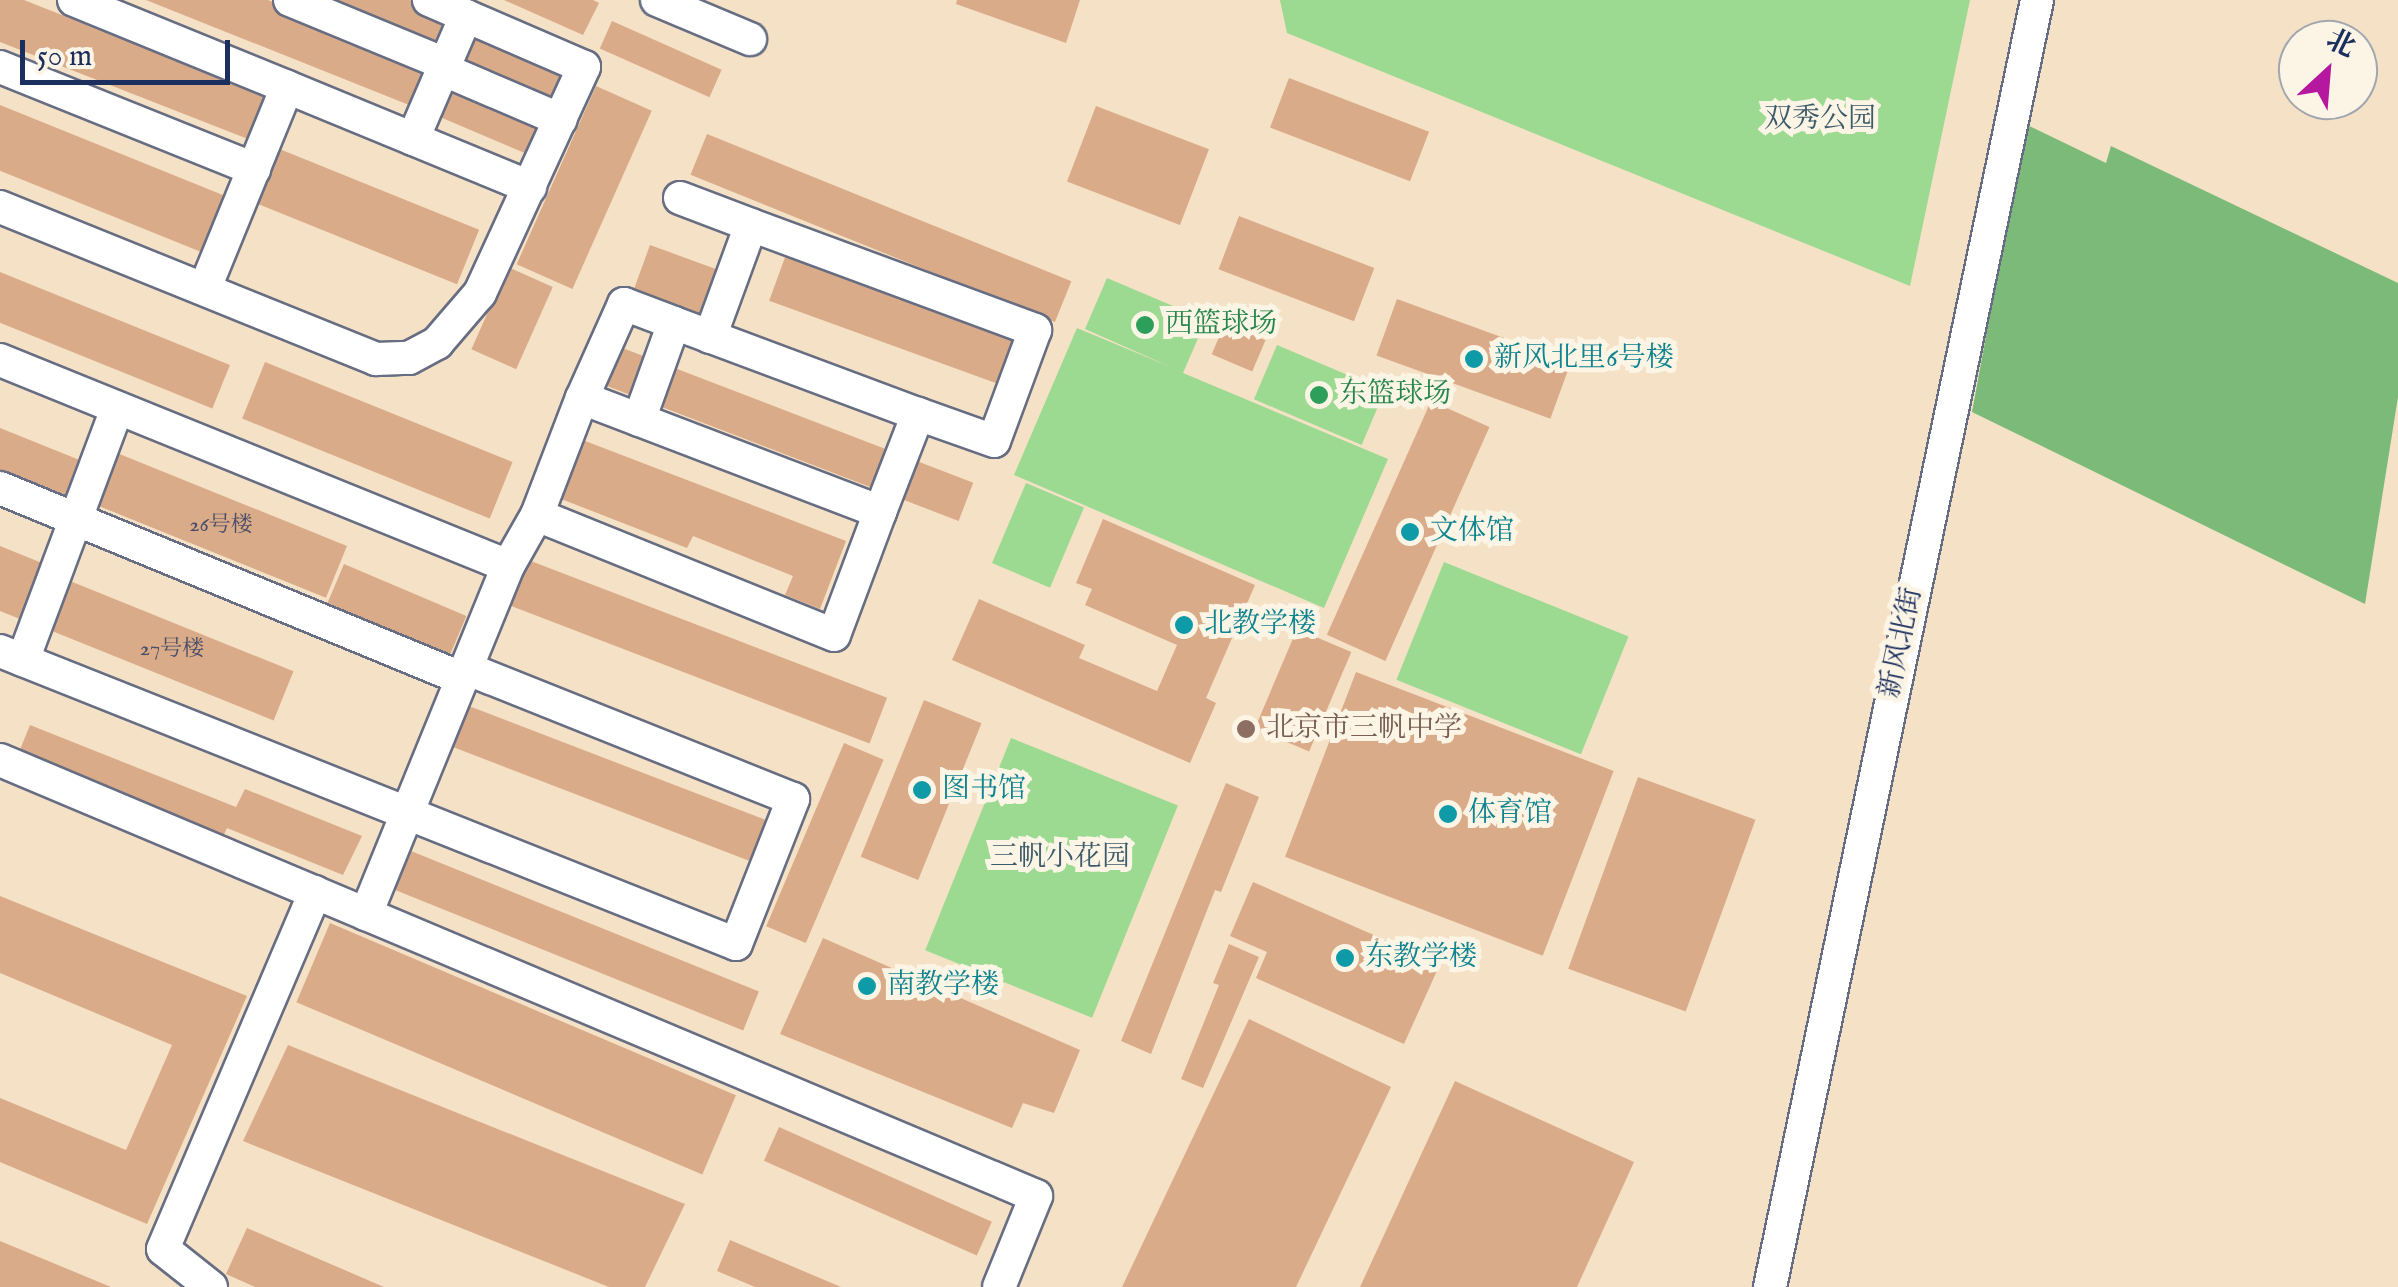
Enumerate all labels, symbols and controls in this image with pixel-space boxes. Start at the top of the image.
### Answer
scale bar [25,20,235,82]
north arrow [2278,20,2378,120]
text: 北 [2320,23,2361,66]
text: 50 m [37,38,92,76]
park label: 双秀公园 [1764,103,1876,137]
place label: 西篮球场 [1165,308,1277,342]
marker: 西篮球场 [1134,314,1156,336]
place label: 新风北里6号楼 [1494,342,1674,376]
marker: 新风北里6号楼 [1463,348,1485,370]
place label: 东篮球场 [1339,378,1451,412]
marker: 东篮球场 [1308,384,1330,406]
house number: 26号楼 [189,513,253,539]
place label: 文体馆 [1430,515,1514,549]
marker: 文体馆 [1399,521,1421,543]
street label: 新风北街 [1874,585,1930,701]
place label: 北教学楼 [1204,608,1316,642]
marker: 北教学楼 [1173,614,1195,636]
house number: 27号楼 [140,637,204,663]
place label: 北京市三帆中学 [1266,712,1462,746]
marker: 北京市三帆中学 [1235,718,1257,740]
place label: 图书馆 [942,773,1026,807]
marker: 图书馆 [911,779,933,801]
place label: 体育馆 [1468,797,1552,831]
marker: 体育馆 [1437,803,1459,825]
park label: 三帆小花园 [990,841,1130,875]
place label: 东教学楼 [1365,941,1477,975]
marker: 东教学楼 [1334,947,1356,969]
place label: 南教学楼 [887,969,999,1003]
marker: 南教学楼 [856,975,878,997]

